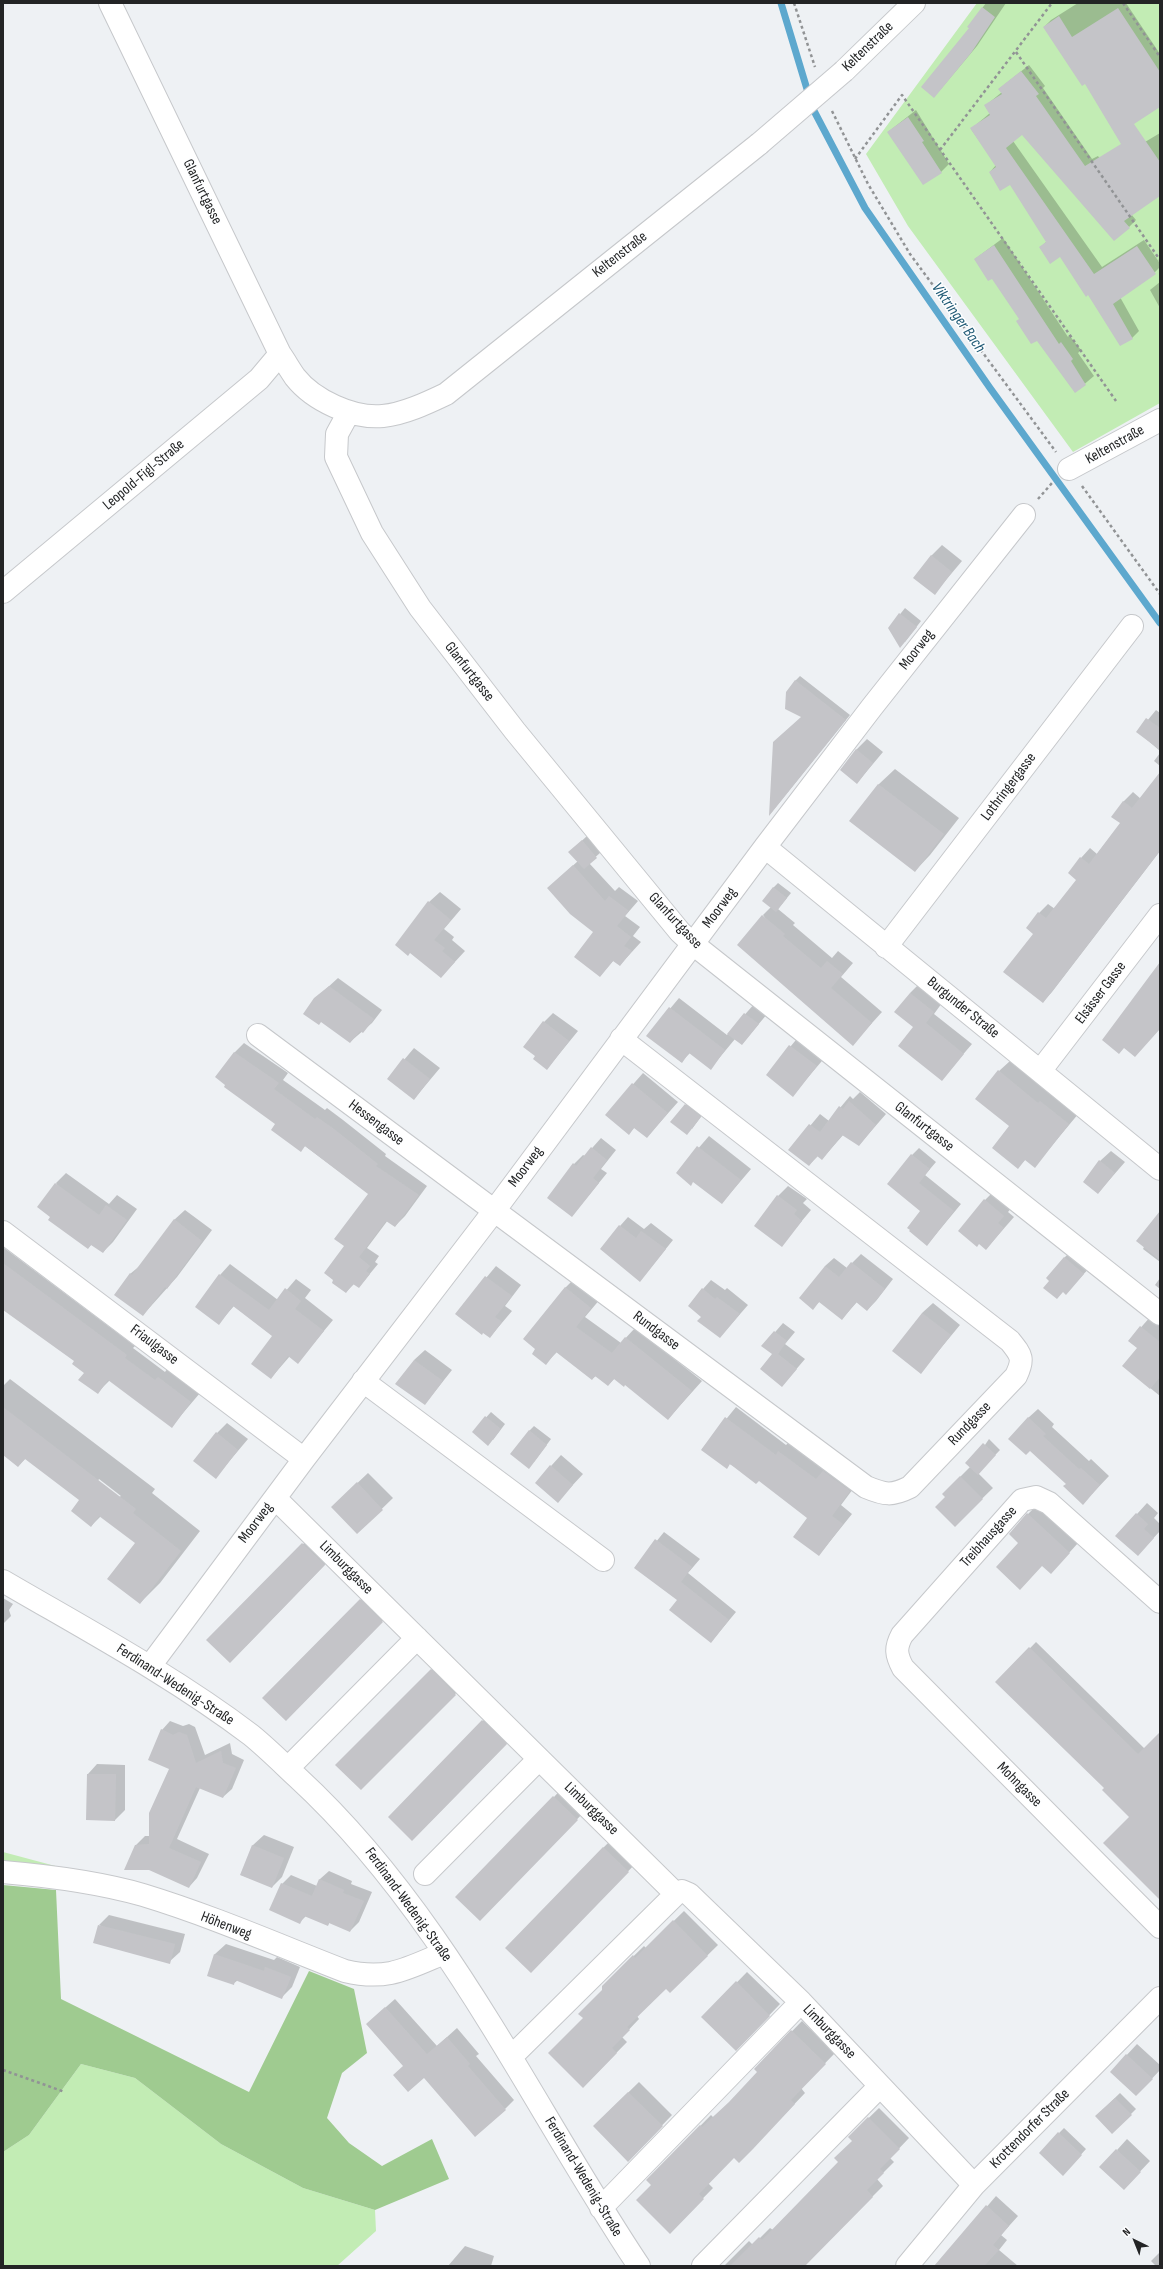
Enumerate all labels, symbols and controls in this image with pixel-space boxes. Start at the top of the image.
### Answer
street label: Keltenstraße [839,18,897,76]
street label: Glanfurtgasse [178,156,226,228]
street label: Keltenstraße [589,228,651,282]
water label: Viktringer Bach [927,279,989,357]
street label: Keltenstraße [1082,422,1148,468]
street label: Leopold-Figl-Straße [100,436,188,514]
street label: Moorweg [896,626,938,674]
street label: Glanfurtgasse [440,639,498,705]
street label: Lothringergasse [978,750,1040,824]
street label: Moorweg [699,884,741,932]
street label: Glanfurtgasse [644,889,706,953]
street label: Elsässer Gasse [1072,958,1130,1028]
street label: Burgunder Straße [923,973,1003,1043]
street label: Hessengasse [345,1096,407,1150]
street label: Glanfurtgasse [891,1098,957,1156]
street label: Moorweg [505,1143,547,1191]
street label: Rundgasse [629,1308,683,1354]
street label: Friaulgasse [126,1321,182,1369]
street label: Rundgasse [945,1398,995,1450]
street label: Moorweg [235,1499,277,1547]
street label: Treibhausgasse [957,1503,1021,1571]
street label: Limburggasse [315,1537,377,1599]
street label: Ferdinand-Wedenig-Straße [113,1640,237,1730]
street label: Mohngasse [993,1759,1045,1811]
street label: Limburggasse [560,1779,622,1839]
street label: Ferdinand-Wedenig-Straße [361,1844,455,1966]
street label: Höhenweg [198,1908,254,1944]
street label: Limburggasse [799,2001,859,2063]
street label: Krottendorfer Straße [986,2085,1074,2173]
street label: Ferdinand-Wedenig-Straße [540,2114,626,2240]
north arrow [1115,2221,1155,2261]
text: N [1120,2225,1133,2239]

